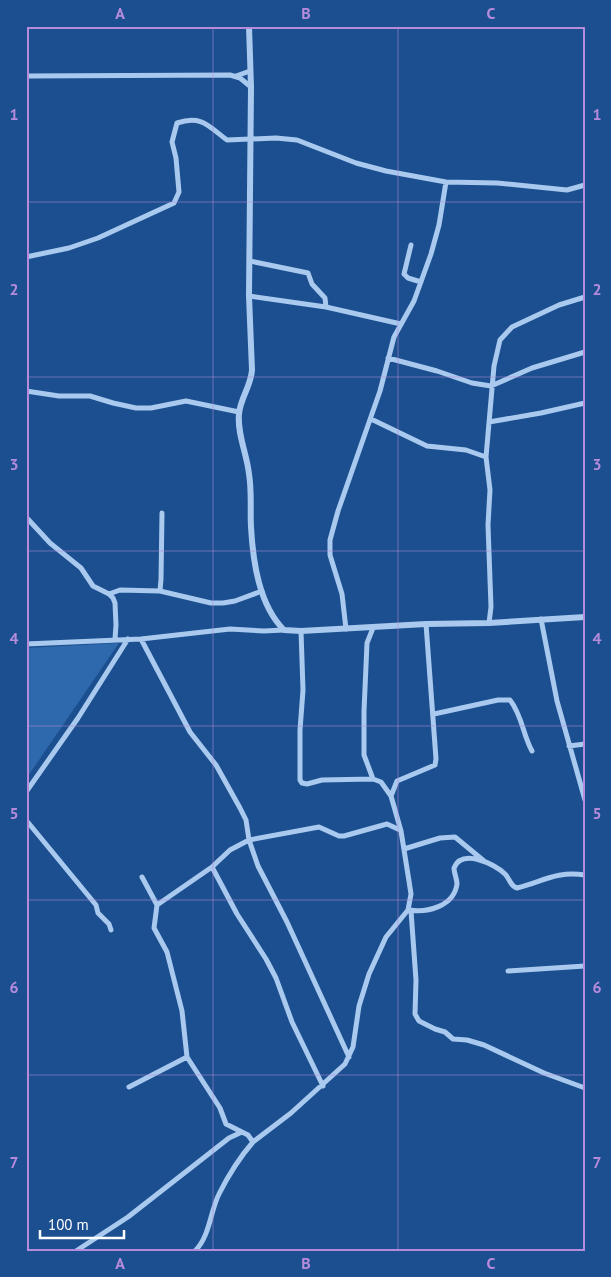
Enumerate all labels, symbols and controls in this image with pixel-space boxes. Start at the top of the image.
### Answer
text: A [115,3,125,23]
text: B [301,3,311,23]
text: C [487,3,496,23]
text: 1 [9,104,19,124]
text: 1 [592,104,602,124]
text: 2 [9,279,19,299]
text: 2 [592,279,602,299]
text: 3 [9,454,19,474]
text: 3 [592,454,602,474]
text: 4 [9,628,19,648]
text: 4 [592,628,602,648]
text: 5 [9,803,19,823]
text: 5 [592,803,602,823]
text: 6 [9,977,19,997]
text: 6 [592,977,602,997]
text: 7 [9,1152,19,1172]
text: 7 [592,1152,602,1172]
scale bar [40,1207,124,1239]
text: 100 m [48,1215,89,1234]
text: A [115,1253,125,1273]
text: B [301,1253,311,1273]
text: C [487,1253,496,1273]

